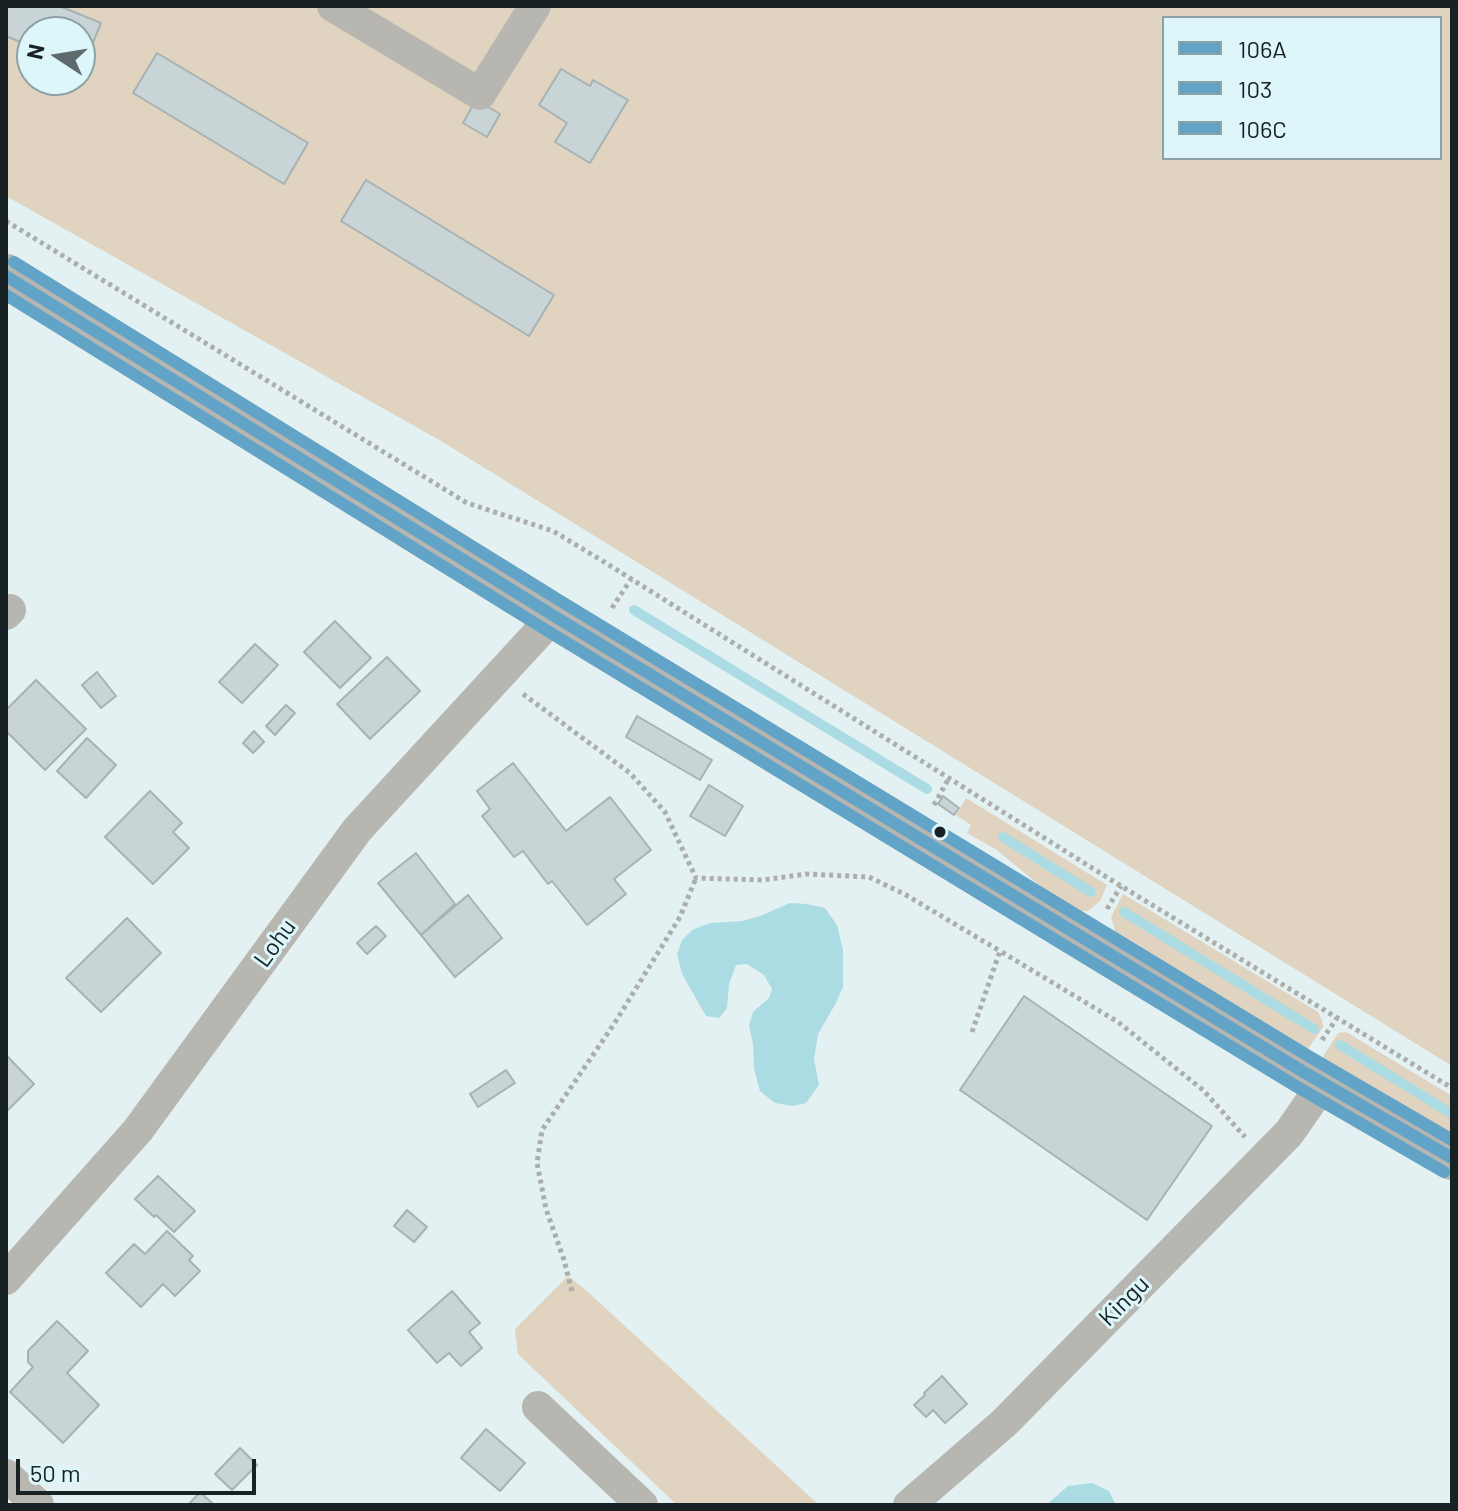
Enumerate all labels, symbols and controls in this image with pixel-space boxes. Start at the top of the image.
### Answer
north arrow [16,16,96,96]
legend [1162,16,1442,160]
text: 106A [1238,34,1287,63]
text: N [20,42,49,61]
text: 103 [1238,74,1272,103]
text: 106C [1238,114,1287,143]
unlabelled marker [932,824,948,840]
street label: Lohu [248,913,302,973]
street label: Kingu [1093,1270,1155,1332]
scale bar [20,1443,260,1493]
text: 50 m [30,1458,81,1487]

